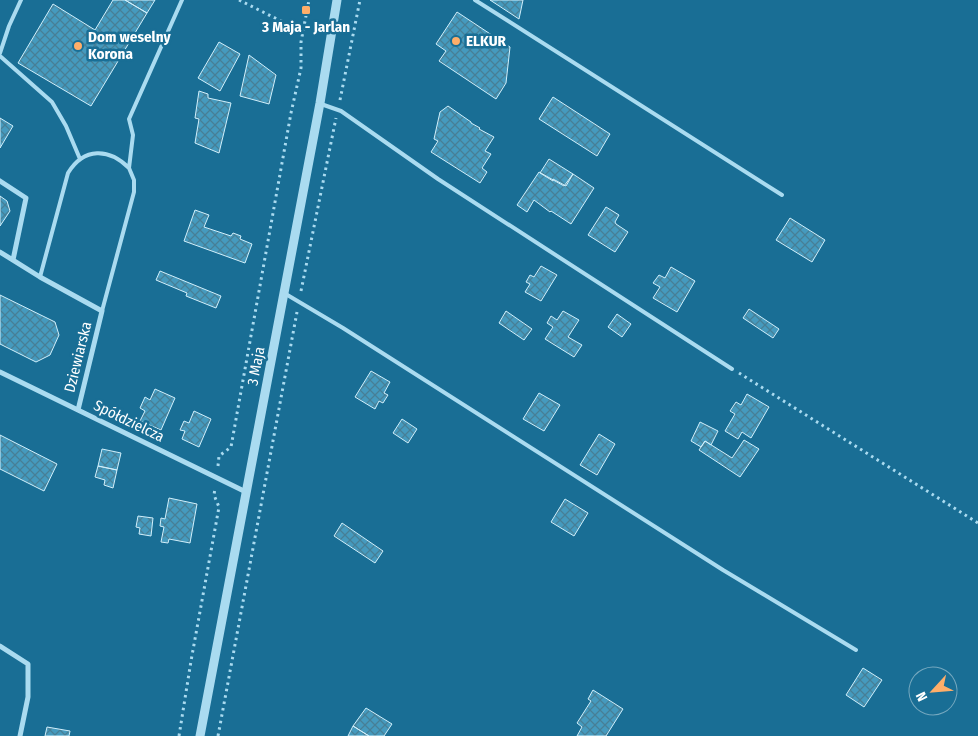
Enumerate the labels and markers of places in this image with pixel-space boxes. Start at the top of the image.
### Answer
marker: 3 Maja - Jarlan [300,4,312,16]
place label: 3 Maja - Jarlan [261,18,350,36]
place label: Dom weselny Korona [88,28,171,63]
place label: ELKUR [466,32,506,50]
marker: ELKUR [450,35,462,47]
marker: Dom weselny Korona [72,40,84,52]

